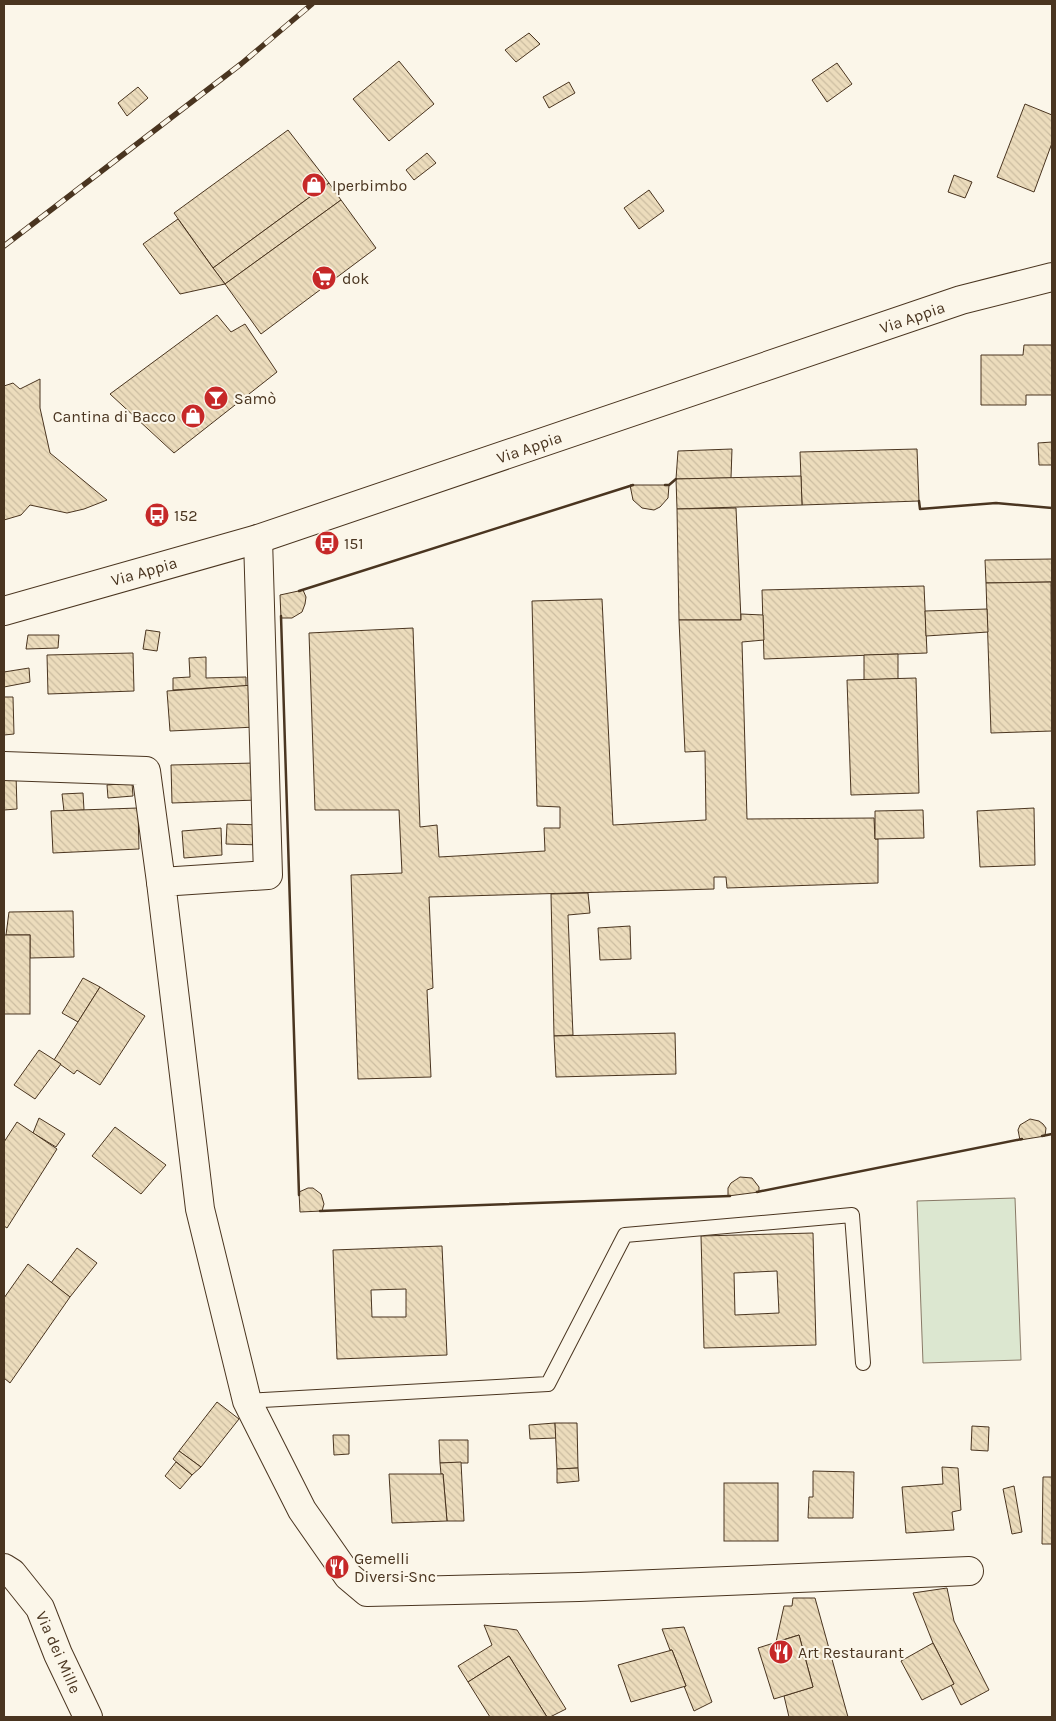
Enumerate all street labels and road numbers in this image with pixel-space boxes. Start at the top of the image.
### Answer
street label: Via Appia [877,297,947,338]
street label: Via Appia [494,427,564,468]
street label: Via Appia [109,553,179,590]
street label: Via dei Mille [32,1608,85,1696]

